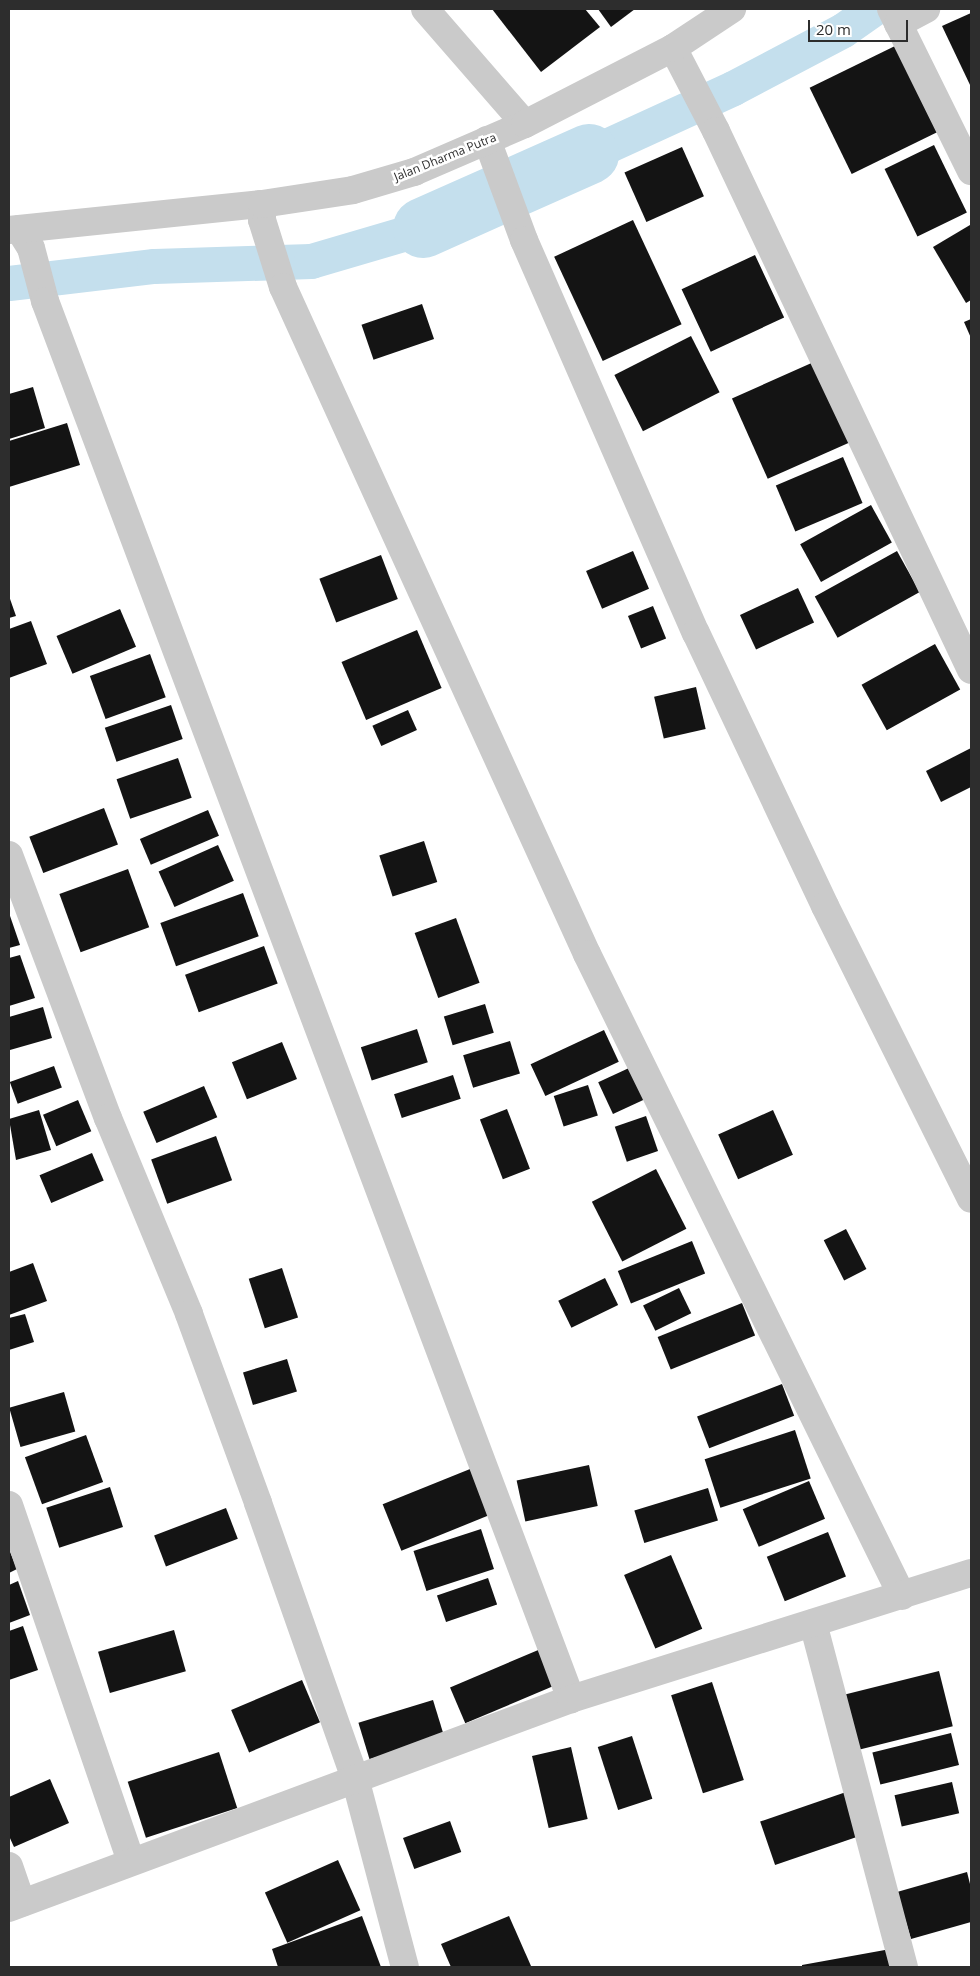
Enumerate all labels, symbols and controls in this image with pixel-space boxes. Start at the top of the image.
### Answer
scale bar [810,10,910,42]
text: 20 m [816,19,851,39]
street label: Jalan Dharma Putra [392,130,498,184]

